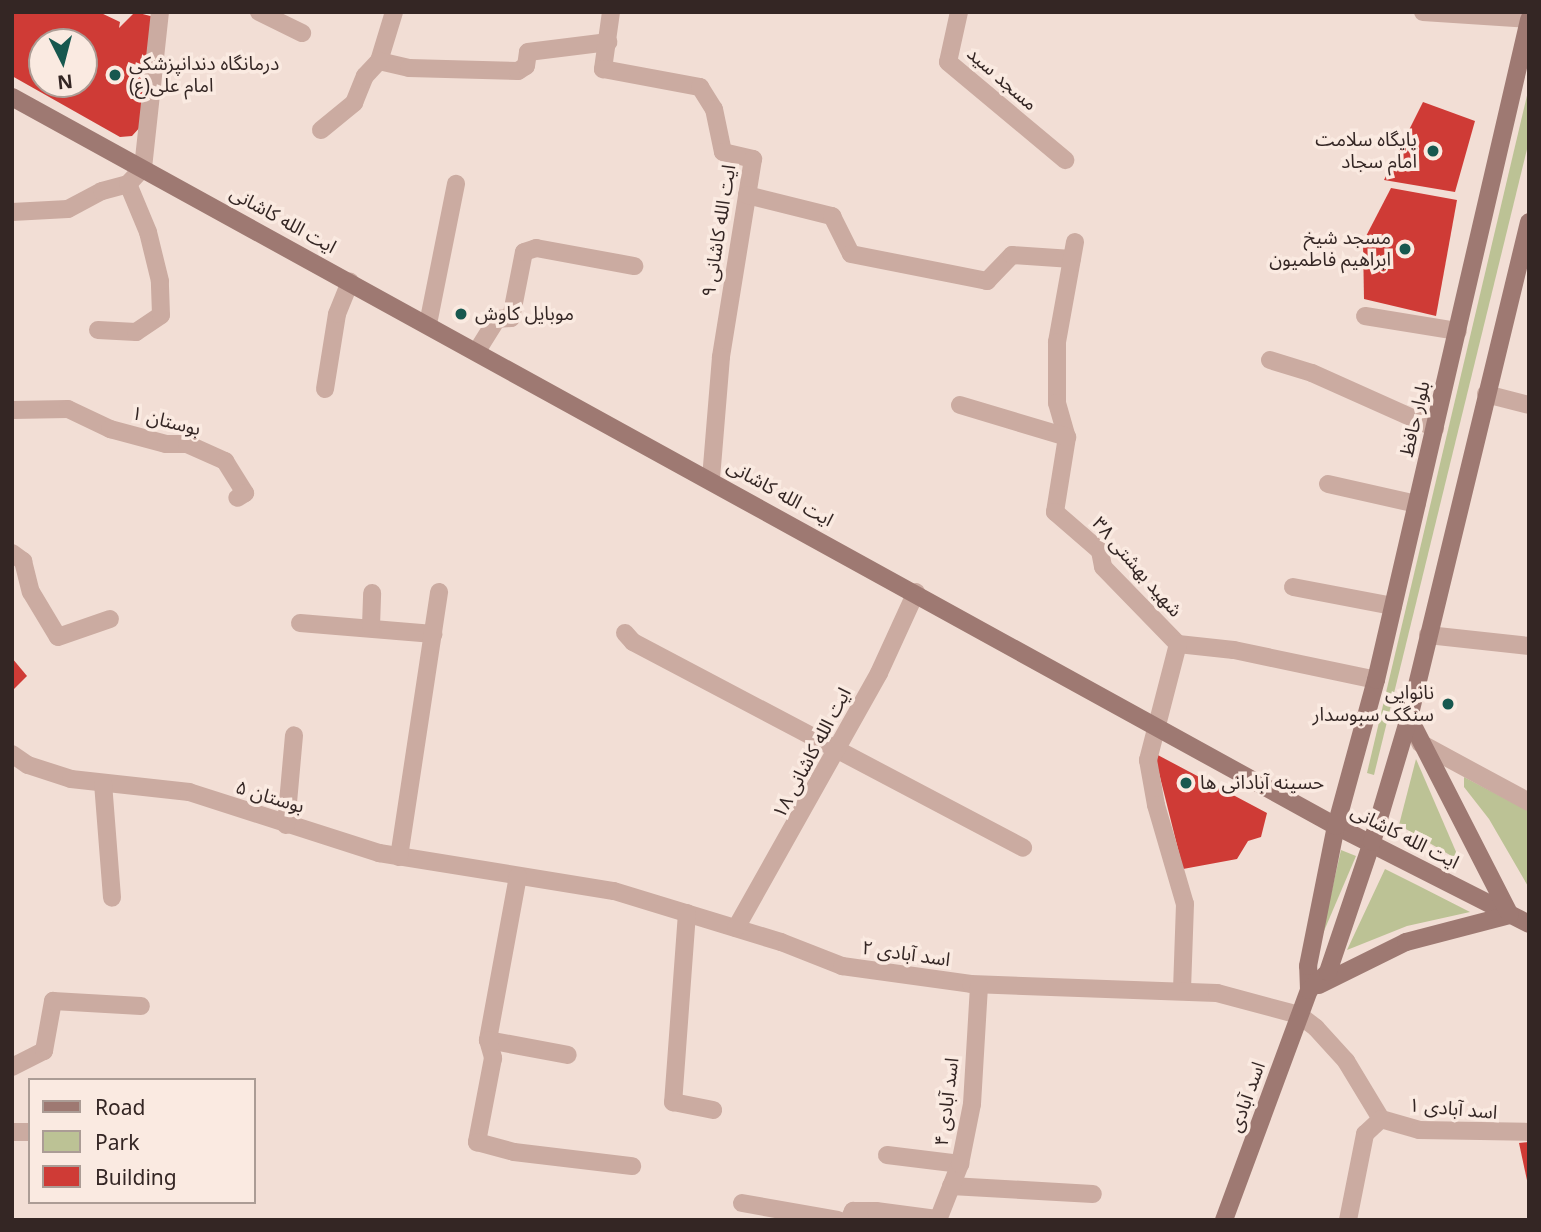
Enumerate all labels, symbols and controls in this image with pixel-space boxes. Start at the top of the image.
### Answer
north arrow [28,28,98,98]
street label: مسجد سید [962,42,1042,116]
place label: درمانگاه دندانپزشکی امام علی(ع) [129,53,279,97]
marker: درمانگاه دندانپزشکی امام علی(ع) [107,67,123,83]
text: N [56,68,74,96]
place label: پایگاه سلامت امام سجاد [1315,129,1417,173]
marker: پایگاه سلامت امام سجاد [1423,141,1443,161]
street label: ایت الله کاشانی ۹ [697,163,741,299]
street label: ایت الله کاشانی [226,181,340,259]
place label: مسجد شیخ ابراهیم فاطمیون [1269,227,1391,271]
marker: مسجد شیخ ابراهیم فاطمیون [1397,241,1413,257]
place label: موبایل کاوش [475,303,574,325]
marker: موبایل کاوش [453,306,469,322]
street label: بلوار حافظ [1395,379,1435,459]
street label: بوستان ۱ [129,401,203,441]
street label: ایت الله کاشانی [723,454,837,532]
street label: شهید بهشتی ۳۸ [1087,512,1187,622]
place label: نانوایی سنگک سبوسدار [1313,682,1434,726]
street label: ایت الله کاشانی ۱۸ [768,684,856,822]
marker: نانوایی سنگک سبوسدار [1440,696,1456,712]
place label: حسینه آبادانی ها [1200,772,1324,794]
marker: حسینه آبادانی ها [1178,775,1194,791]
street label: بوستان ۵ [233,776,307,818]
street label: ایت الله کاشانی [1347,800,1463,874]
street label: اسد آبادی ۲ [860,937,952,971]
street label: اسد آبادی ۴ [930,1057,964,1147]
street label: اسد آبادی [1224,1059,1270,1135]
legend [28,1078,256,1204]
text: Road [95,1093,145,1121]
street label: اسد آبادی ۱ [1408,1094,1498,1124]
text: Park [95,1128,139,1156]
text: Building [95,1163,177,1191]

